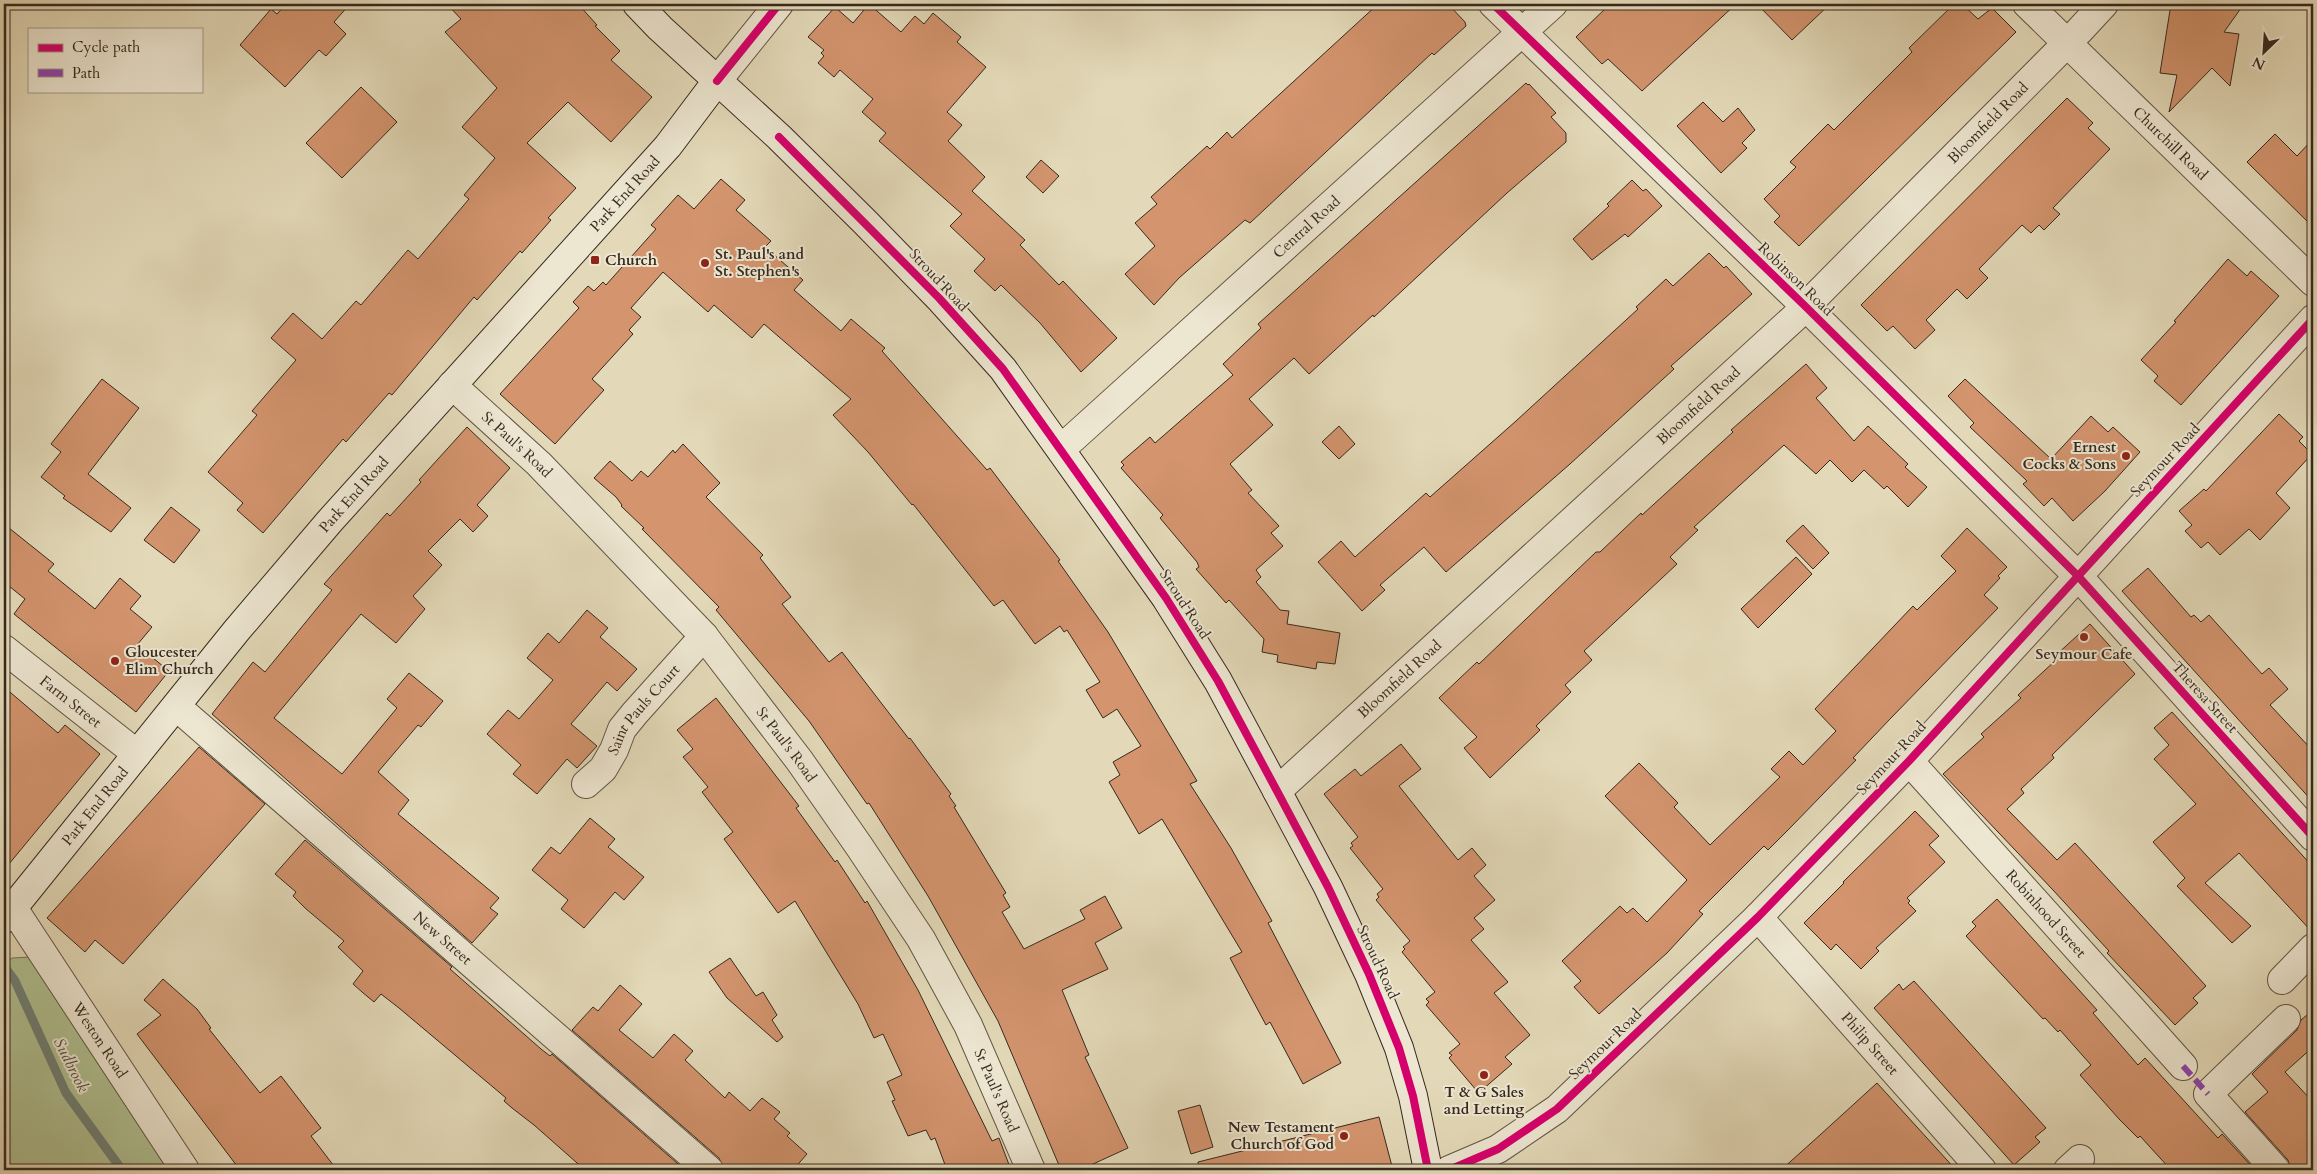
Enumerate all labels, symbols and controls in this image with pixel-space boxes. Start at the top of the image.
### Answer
legend [28,28,202,92]
north arrow [2240,28,2290,78]
text: Cycle path [72,37,141,57]
text: N [2249,52,2268,75]
text: Path [72,63,101,83]
street label: Bloomfield Road [1943,78,2033,168]
street label: Churchill Road [2129,102,2212,185]
street label: Park End Road [585,152,664,236]
street label: Central Road [1268,191,1344,263]
street label: Robinson Road [1754,238,1838,320]
place label: St. Paul's and St. Stephen's [715,244,805,281]
street label: Stroud Road [905,244,973,316]
place label: Church [605,250,658,270]
marker: Church [589,254,601,266]
marker: St. Paul's and St. Stephen's [699,257,711,269]
street label: Bloomfield Road [1652,362,1745,449]
street label: St Paul's Road [477,407,557,482]
street label: Seymour Road [2126,419,2204,501]
place label: Ernest Cocks & Sons [2022,437,2117,474]
marker: Ernest Cocks & Sons [2120,450,2132,462]
street label: Park End Road [314,452,393,537]
street label: Stroud Road [1155,565,1215,643]
marker: Seymour Cafe [2078,631,2090,643]
street label: Bloomfield Road [1353,635,1446,722]
place label: Gloucester Elim Church [125,642,214,679]
place label: Seymour Cafe [2036,644,2132,664]
marker: Gloucester Elim Church [109,655,121,667]
street label: Theresa Street [2167,657,2243,737]
street label: Saint Pauls Court [603,660,684,759]
street label: Farm Street [36,671,106,732]
street label: St Paul's Road [752,703,821,786]
street label: Seymour Road [1852,717,1930,799]
street label: Park End Road [57,763,133,850]
street label: Robinhood Street [2001,865,2091,962]
street label: New Street [409,907,476,969]
street label: Stroud Road [1352,922,1404,1002]
street label: Weston Road [67,997,132,1082]
street label: Seymour Road [1564,1004,1646,1084]
street label: Philip Street [1837,1008,1903,1079]
water label: Sudbrook [48,1034,94,1096]
street label: St Paul's Road [969,1046,1023,1135]
marker: T & G Sales and Letting [1478,1069,1490,1081]
place label: T & G Sales and Letting [1444,1082,1524,1119]
place label: New Testament Church of God [1228,1117,1335,1154]
marker: New Testament Church of God [1338,1130,1350,1142]

